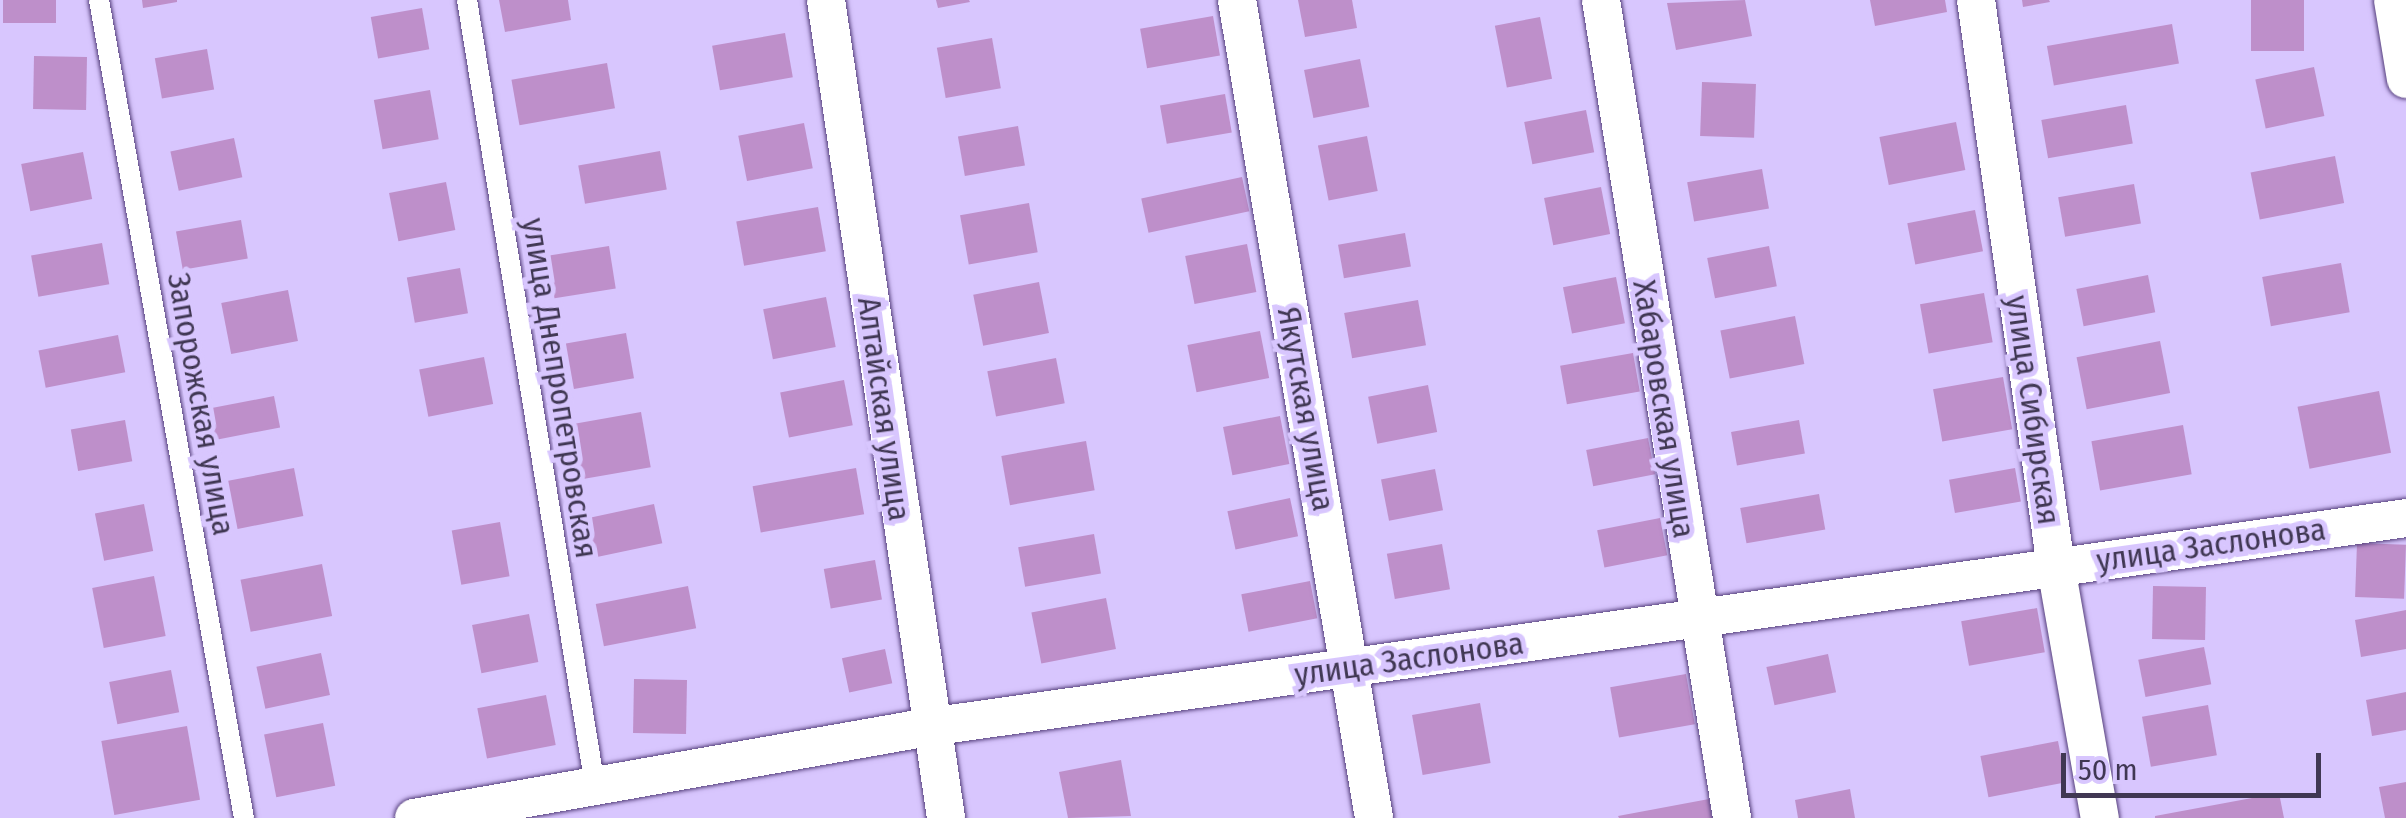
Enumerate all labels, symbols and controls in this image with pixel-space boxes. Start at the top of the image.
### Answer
street label: улица Днепропетровская [514,215,606,561]
street label: Запорожская улица [159,270,243,538]
street label: Хабаровская улица [1625,277,1703,541]
street label: улица Сибирская [1998,293,2068,527]
street label: Алтайская улица [849,295,919,523]
street label: Якутская улица [1269,304,1343,514]
street label: улица Заслонова [2094,510,2328,580]
street label: улица Заслонова [1292,624,1526,694]
scale bar [2066,733,2326,795]
text: 50 m [2078,752,2138,788]

